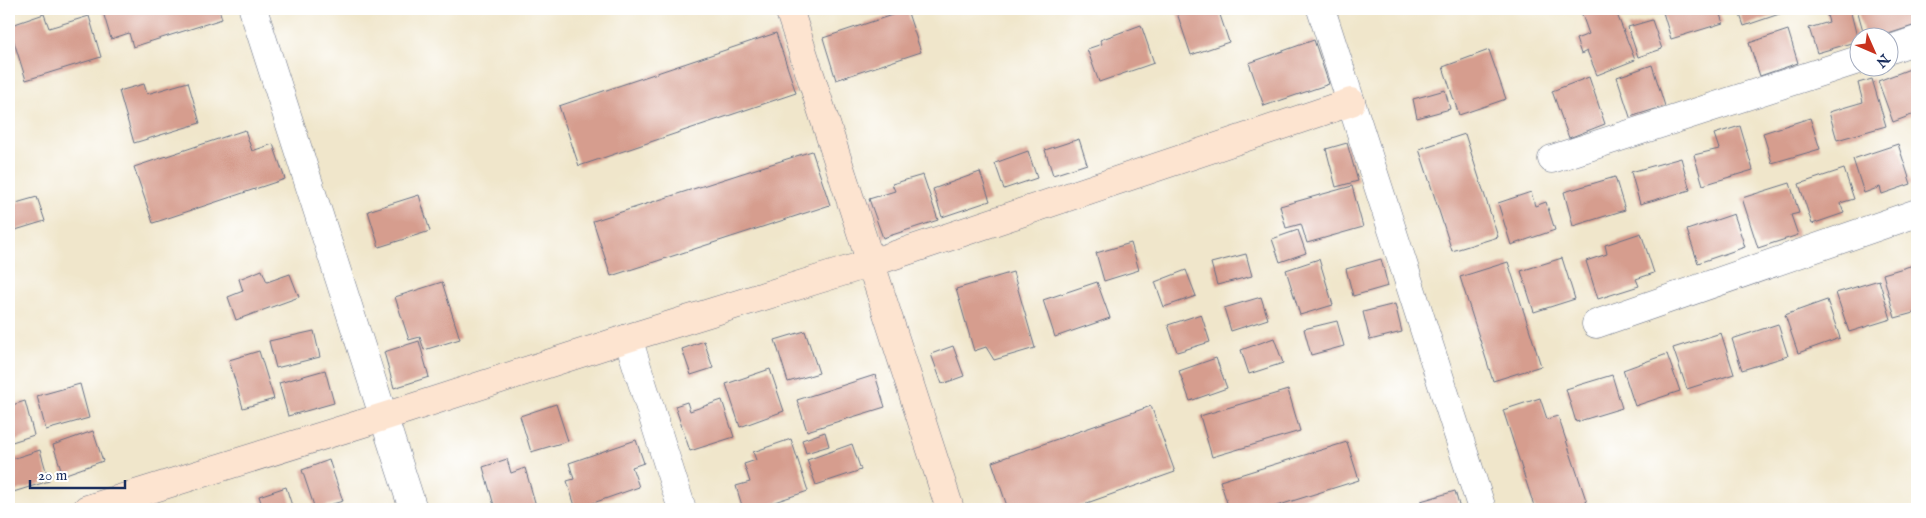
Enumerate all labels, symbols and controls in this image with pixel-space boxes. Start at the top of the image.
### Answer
north arrow [1848,28,1898,78]
text: N [1872,49,1894,71]
scale bar [30,458,125,490]
text: 20 m [38,466,68,485]

